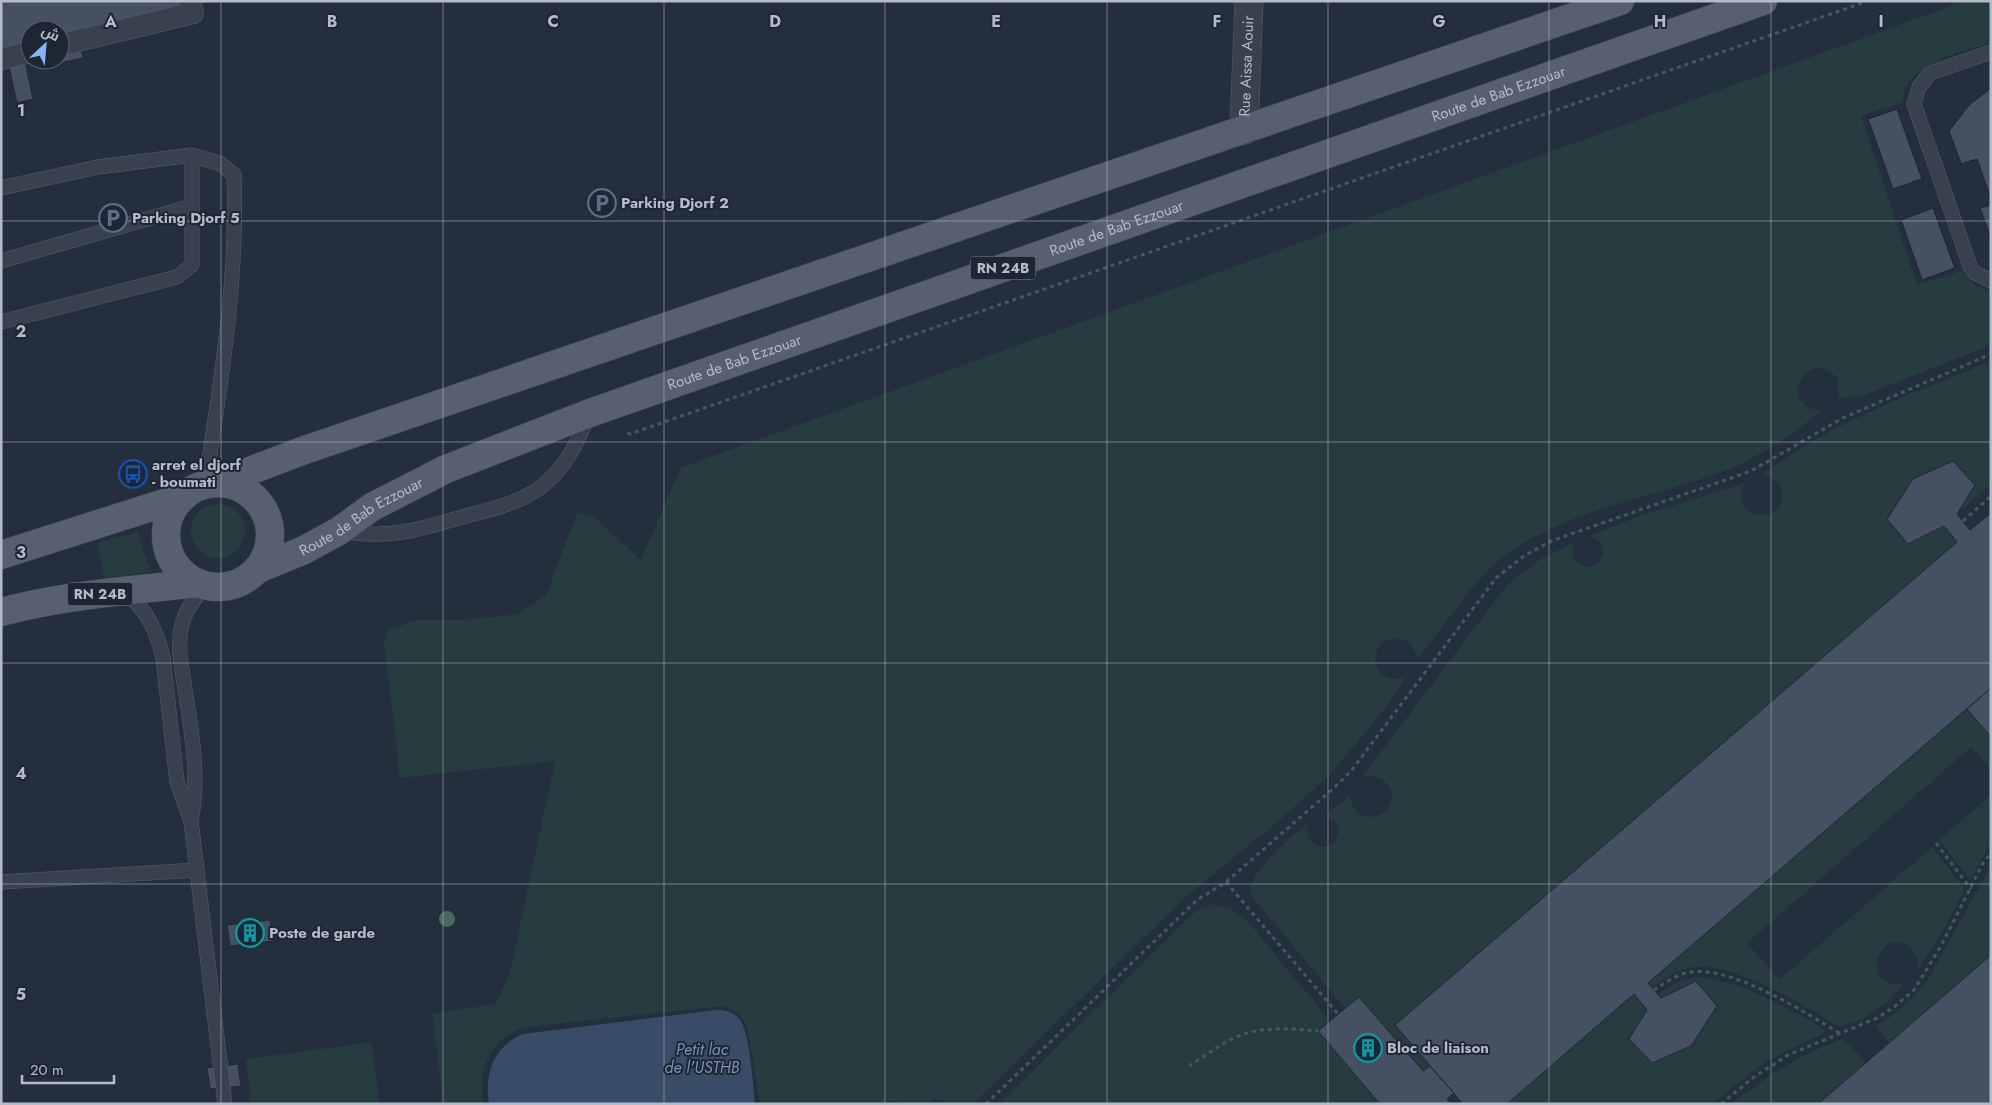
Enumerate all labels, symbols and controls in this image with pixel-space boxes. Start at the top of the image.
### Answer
text: A [104,10,117,33]
text: B [327,10,337,33]
text: C [547,10,559,33]
text: D [769,10,781,33]
text: E [991,10,1001,33]
text: F [1213,10,1221,33]
text: G [1432,10,1446,33]
text: H [1654,10,1666,33]
text: I [1878,10,1884,33]
street label: Rue Aissa Aouir [1234,14,1259,117]
north arrow [20,20,70,70]
text: ش [38,20,63,46]
street label: Route de Bab Ezzouar [1429,60,1569,128]
text: 1 [17,99,25,122]
parking icon: Parking Djorf 2 [587,188,617,218]
place label: Parking Djorf 2 [621,192,729,214]
street label: Route de Bab Ezzouar [1046,194,1187,262]
parking icon: Parking Djorf 5 [98,203,128,233]
place label: Parking Djorf 5 [132,207,240,229]
road number: RN 24B [970,256,1036,280]
text: 2 [16,320,26,343]
street label: Route de Bab Ezzouar [664,328,805,396]
place label: arret el djorf - boumati [152,454,242,493]
bus stop icon: arret el djorf - boumati [118,459,148,489]
street label: Route de Bab Ezzouar [295,471,428,562]
text: 3 [16,541,26,564]
road number: RN 24B [68,582,132,606]
text: 4 [15,762,27,785]
building icon: Poste de garde [235,918,265,948]
place label: Poste de garde [269,922,375,944]
text: 5 [16,983,26,1006]
building icon: Bloc de liaison [1353,1033,1383,1063]
place label: Bloc de liaison [1387,1037,1489,1059]
water label: Petit lac de l'USTHB [665,1038,740,1079]
scale bar [22,1052,115,1084]
text: 20 m [30,1059,64,1081]

